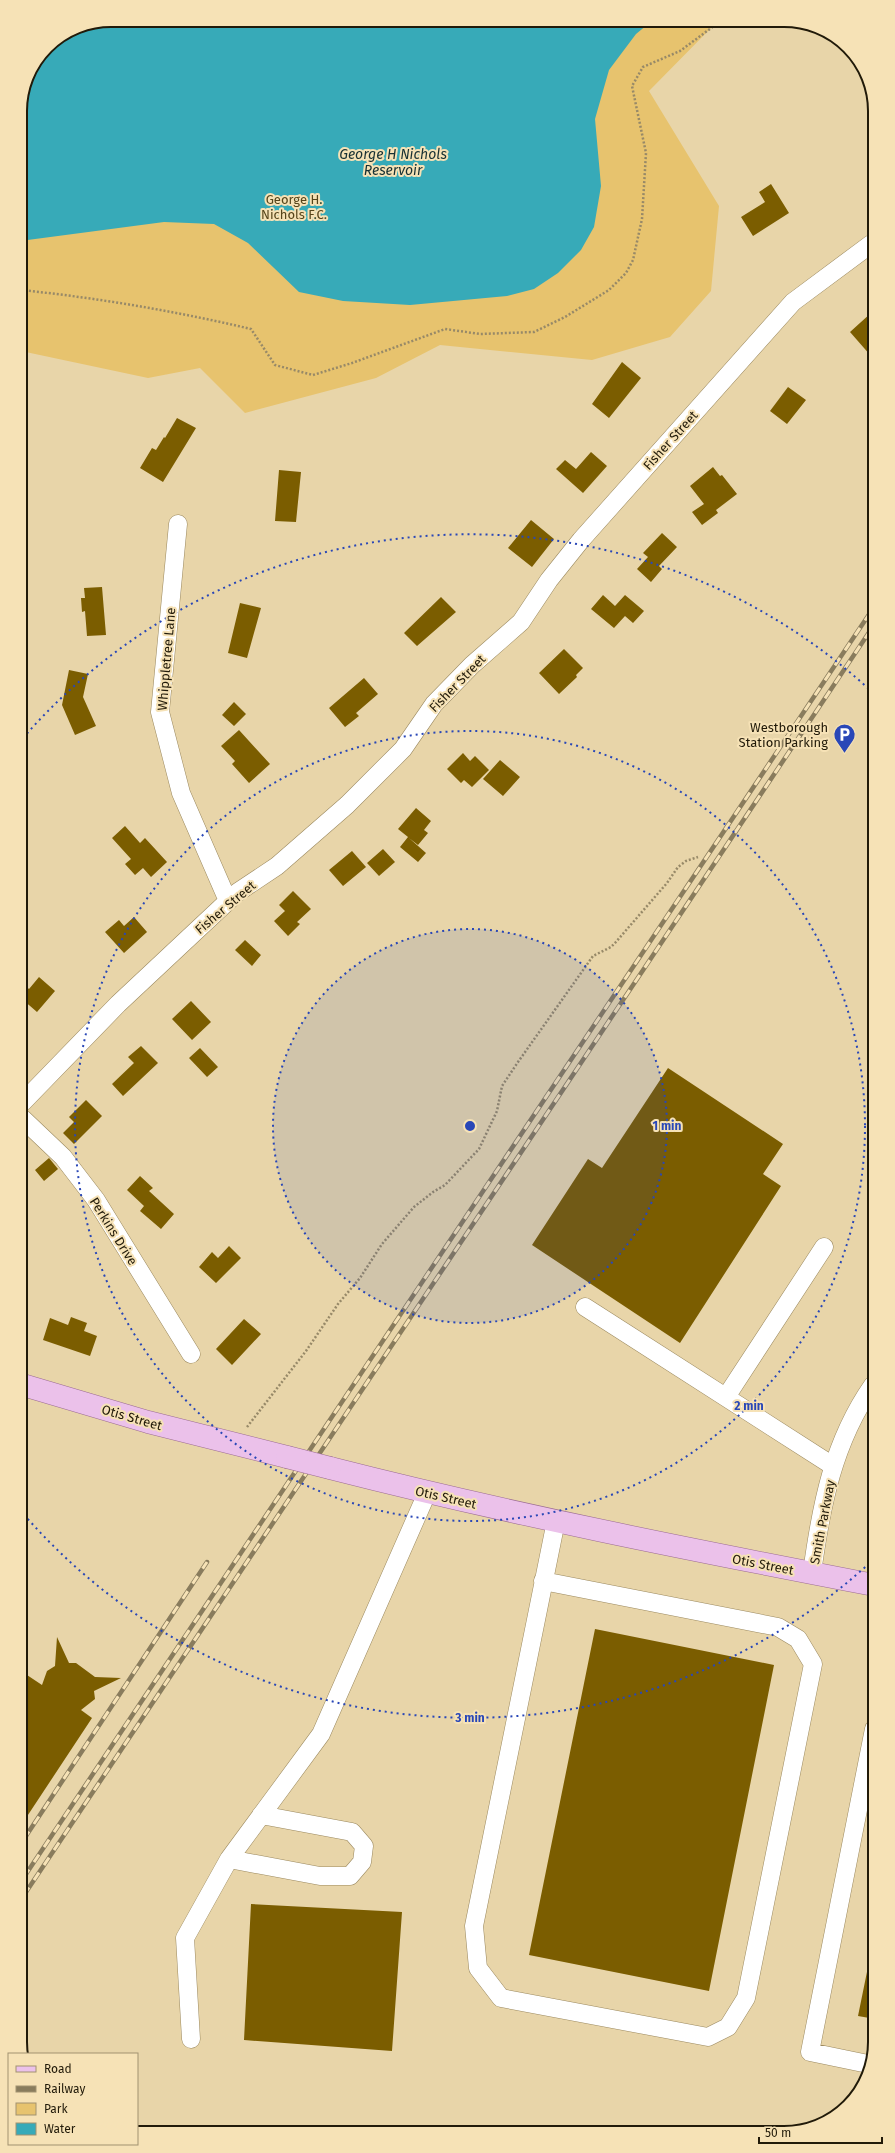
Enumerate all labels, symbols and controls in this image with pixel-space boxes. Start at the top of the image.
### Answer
water label: George H Nichols Reservoir [339,146,447,179]
park label: George H. Nichols F.C. [261,192,327,222]
street label: Fisher Street [640,408,701,473]
street label: Whippletree Lane [155,607,178,711]
street label: Fisher Street [426,651,489,715]
place label: Westborough Station Parking [739,720,828,750]
parking icon: Westborough Station Parking [831,721,857,754]
street label: Fisher Street [192,878,259,937]
centre of rings [463,1119,477,1133]
text: 1 min [653,1119,681,1133]
street label: Perkins Drive [87,1195,140,1268]
text: 2 min [734,1399,764,1413]
street label: Otis Street [100,1402,164,1433]
street label: Smith Parkway [807,1478,838,1566]
street label: Otis Street [414,1483,478,1512]
street label: Otis Street [731,1551,795,1578]
text: 3 min [454,1711,485,1725]
legend [8,2053,138,2145]
text: Road [44,2062,72,2076]
text: Railway [44,2082,85,2096]
text: Park [44,2102,68,2116]
scale bar [759,2119,882,2145]
text: Water [44,2122,76,2136]
text: 50 m [765,2126,791,2140]

